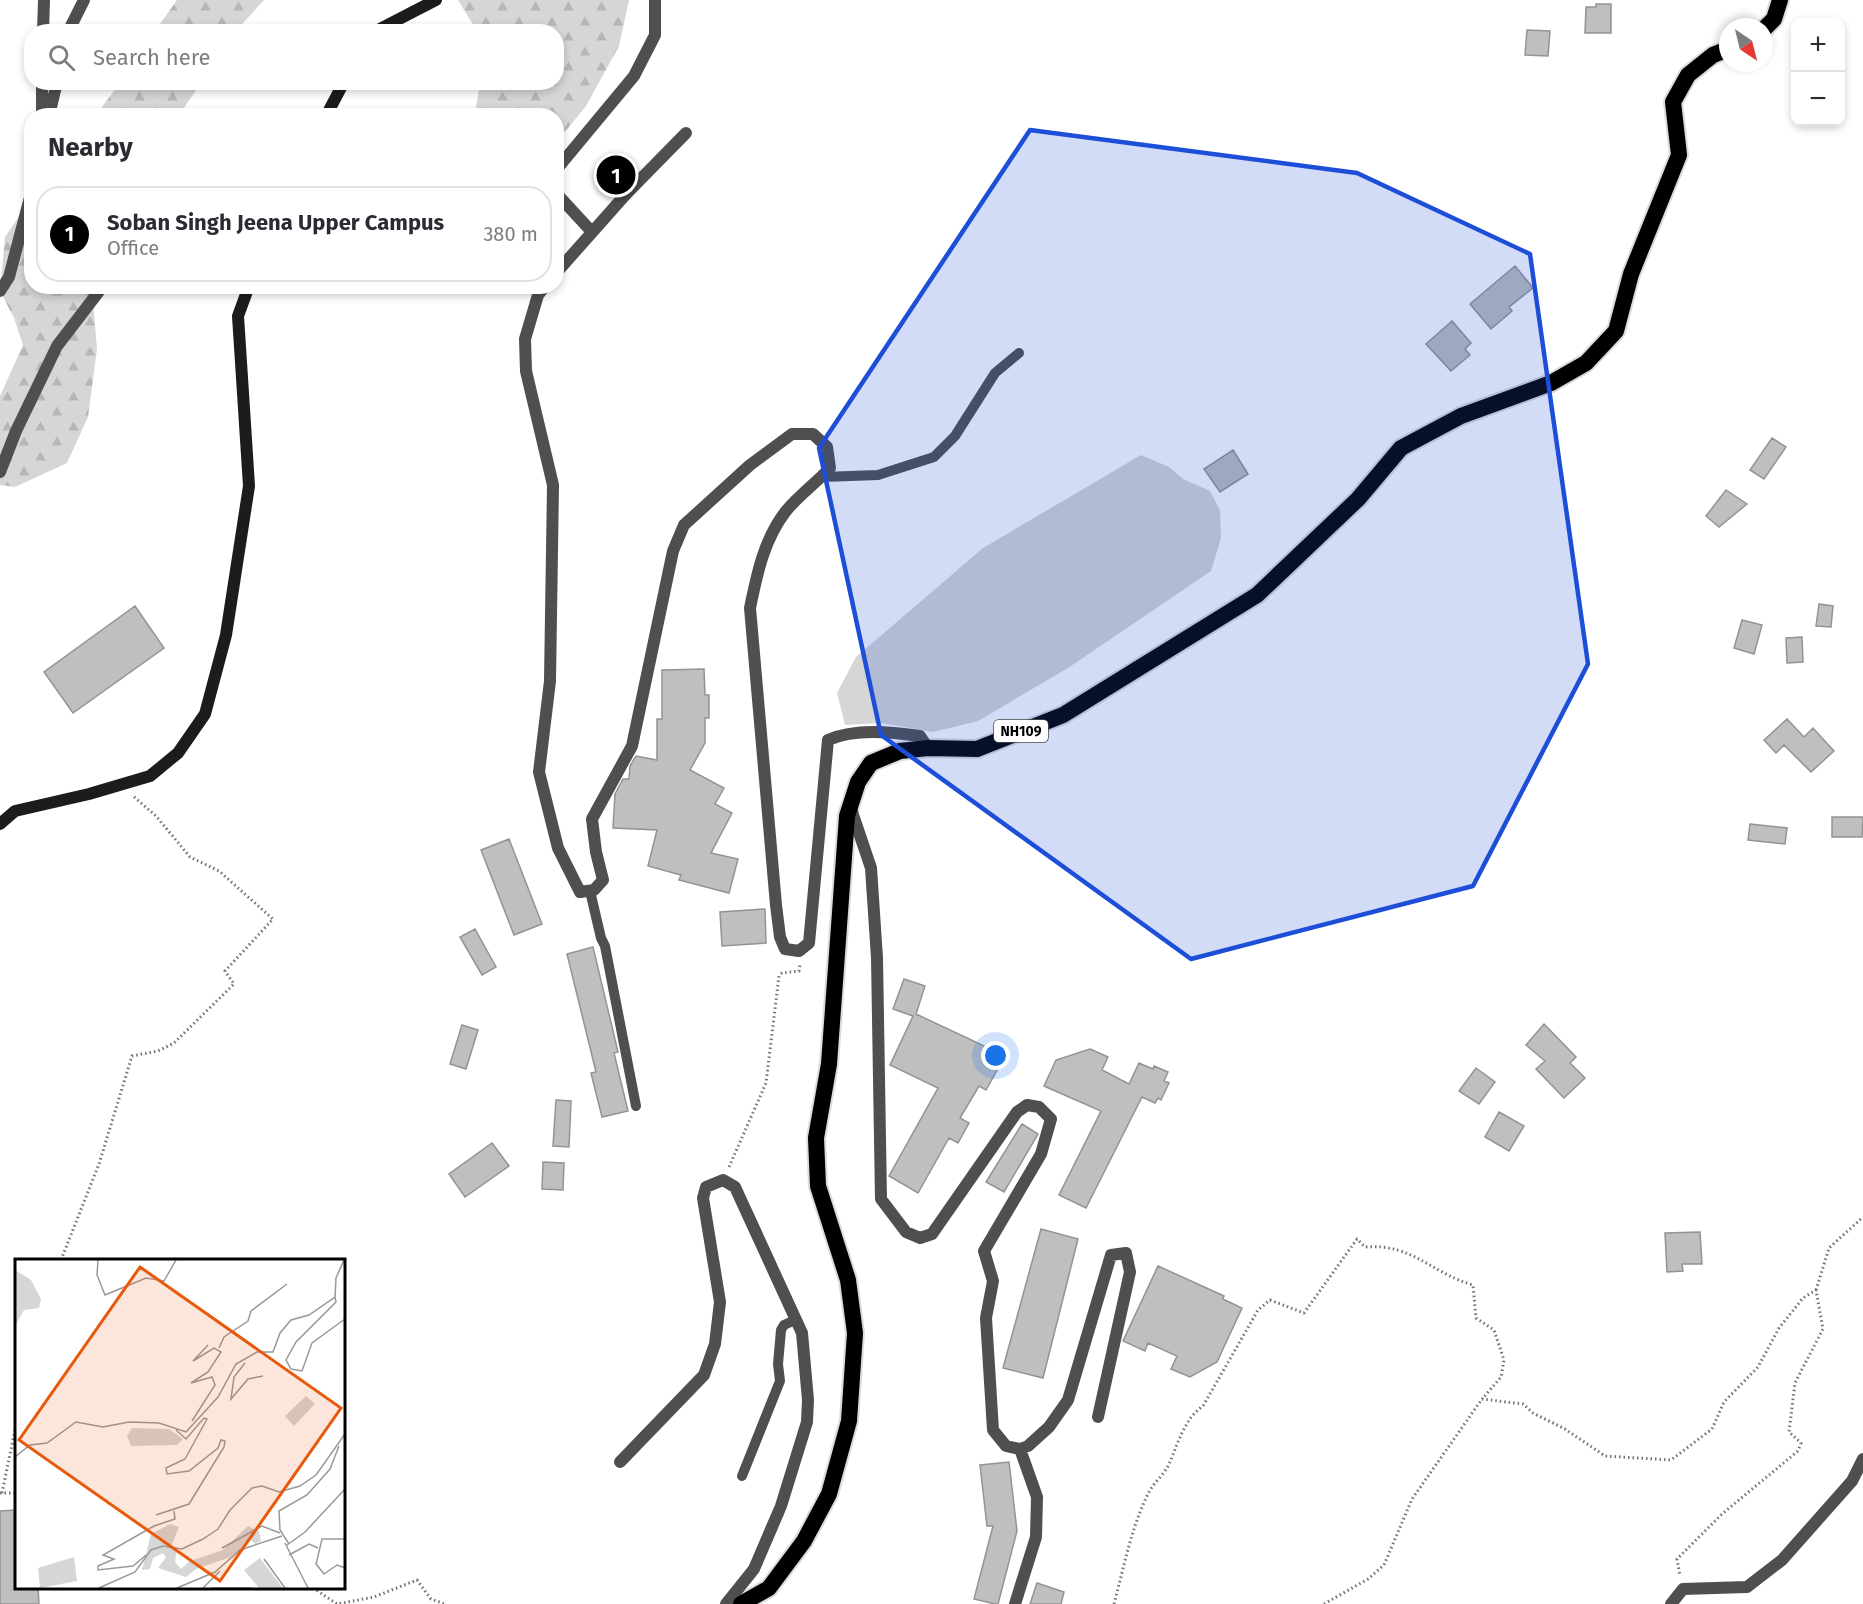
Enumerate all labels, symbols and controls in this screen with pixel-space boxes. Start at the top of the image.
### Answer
north arrow [1719,18,1773,72]
map controls [1791,18,1845,126]
button: + [1791,18,1845,72]
search box [24,24,564,90]
icon: search [45,41,78,74]
text: Search here [93,44,211,71]
button: − [1791,72,1845,126]
text: Nearby [48,132,133,163]
pin: 1 [596,152,636,198]
text: Soban Singh Jeena Upper Campus [107,209,444,236]
text: 1 [65,222,74,246]
text: 380 m [483,222,538,246]
text: Office [107,236,159,260]
road number: NH109 [994,720,1048,742]
your location [981,1041,1010,1070]
inset map [15,1259,345,1589]

